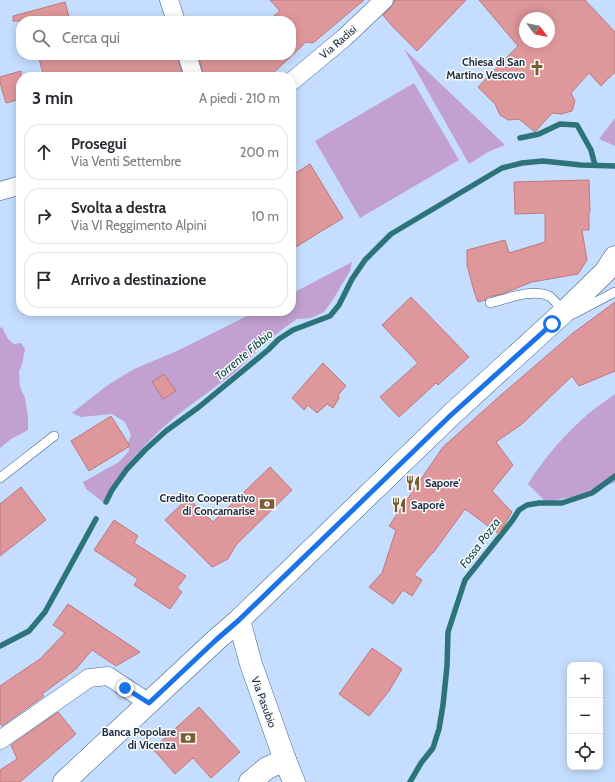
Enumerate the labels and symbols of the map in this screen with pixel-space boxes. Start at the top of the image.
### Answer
north arrow [519,12,555,48]
street label: Via Radisi [317,22,359,62]
place label: Chiesa di San Martino Vescovo [446,55,525,82]
church icon: Chiesa di San Martino Vescovo [528,59,546,77]
route start [543,315,561,333]
water label: Torrente Fibbio [211,326,276,383]
restaurant icon: Sapore' [404,474,422,492]
place label: Sapore' [425,476,460,490]
place label: Credito Cooperativo di Concamarise [160,491,255,518]
bank icon: Credito Cooperativo di Concamarise [258,495,276,513]
restaurant icon: Saporè [390,496,408,514]
place label: Saporè [411,498,445,512]
water label: Fossa Pozza [456,515,503,571]
street label: Via Pasubio [248,674,280,730]
route end [116,679,134,697]
place label: Banca Popolare di Vicenza [102,725,177,752]
bank icon: Banca Popolare di Vicenza [179,729,197,747]

